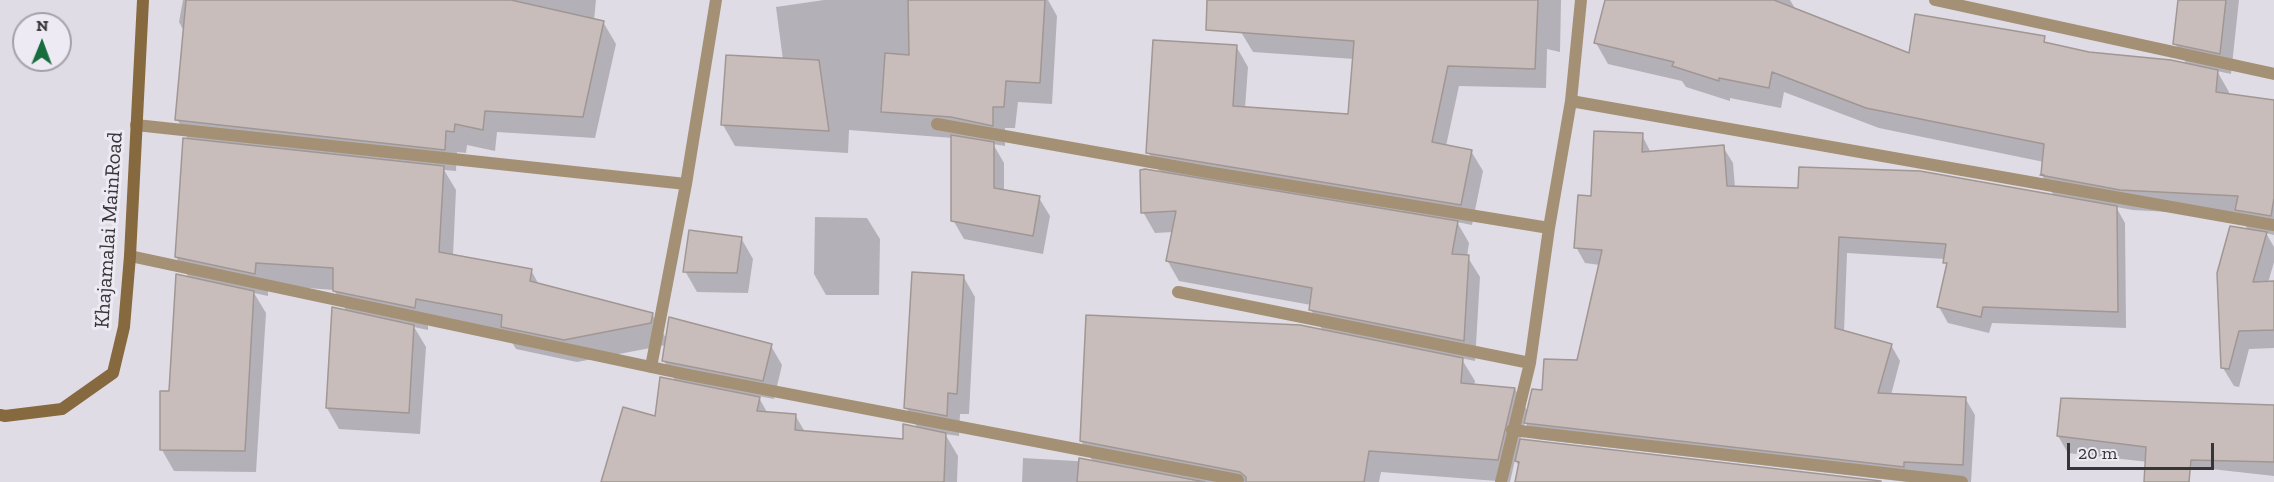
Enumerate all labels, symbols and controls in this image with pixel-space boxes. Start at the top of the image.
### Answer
north arrow [12,12,72,72]
text: N [36,16,49,35]
street label: Khajamalai MainRoad [90,131,128,329]
scale bar [2070,431,2217,469]
text: 20 m [2078,442,2117,464]

